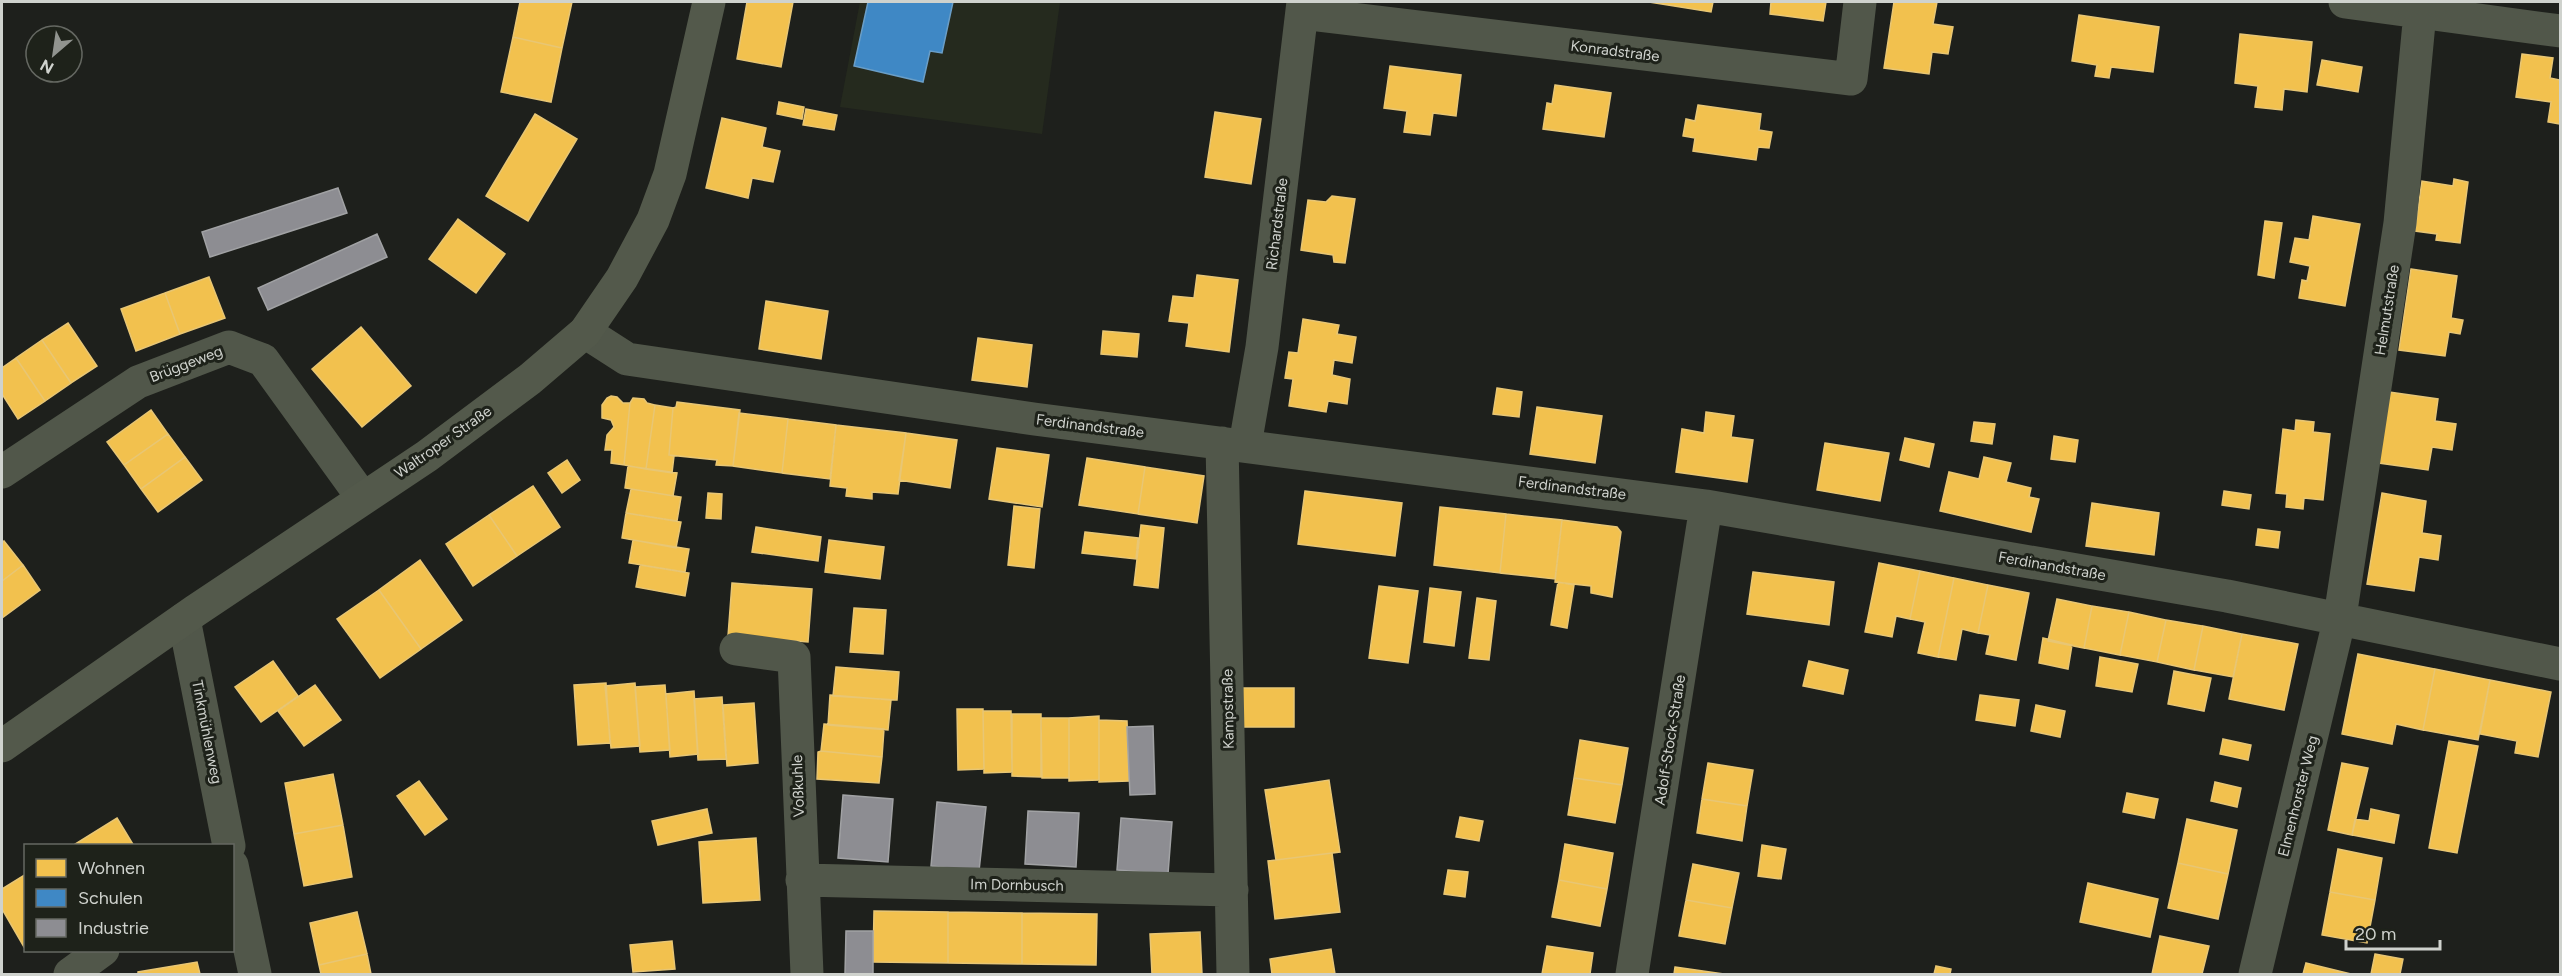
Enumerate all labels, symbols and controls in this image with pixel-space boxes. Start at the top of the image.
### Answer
north arrow [24,24,84,84]
street label: Konradstraße [1569,37,1661,65]
text: N [37,55,57,78]
street label: Richardstraße [1262,177,1292,271]
street label: Helmutstraße [2371,263,2403,357]
street label: Brüggeweg [147,342,225,386]
street label: Waltroper Straße [391,402,495,482]
street label: Ferdinandstraße [1035,410,1145,442]
street label: Ferdinandstraße [1517,472,1627,504]
street label: Ferdinandstraße [1997,548,2107,584]
street label: Kampstraße [1218,669,1238,749]
street label: Adolf-Stock-Straße [1651,673,1689,807]
street label: Tinkmühlenweg [188,679,226,785]
street label: Elmenhorster Weg [2274,734,2322,858]
street label: Voßkuhle [788,754,808,818]
legend [24,844,234,952]
text: Wohnen [78,857,145,879]
street label: Im Dornbusch [970,875,1064,895]
text: Schulen [78,887,143,909]
scale bar [2346,913,2440,951]
text: Industrie [78,917,149,939]
text: 20 m [2355,923,2396,945]

